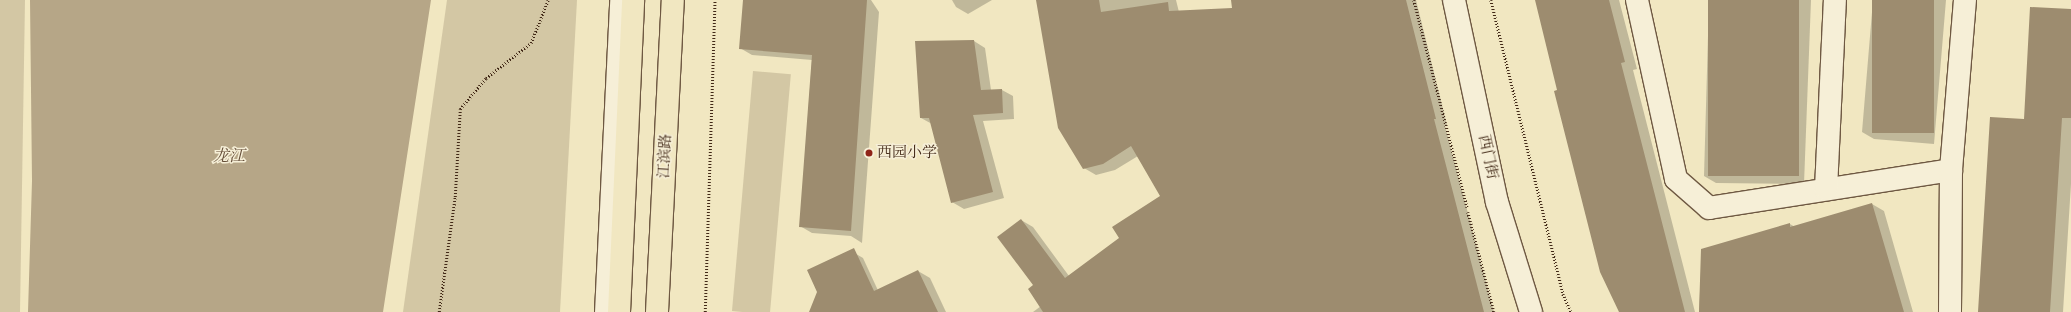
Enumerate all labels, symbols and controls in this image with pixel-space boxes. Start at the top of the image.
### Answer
street label: 江滨路 [655,133,675,179]
street label: 西门街 [1475,133,1501,181]
place label: 西园小学 [877,144,937,162]
water label: 龙江 [213,146,245,166]
marker: 西园小学 [864,148,874,158]

